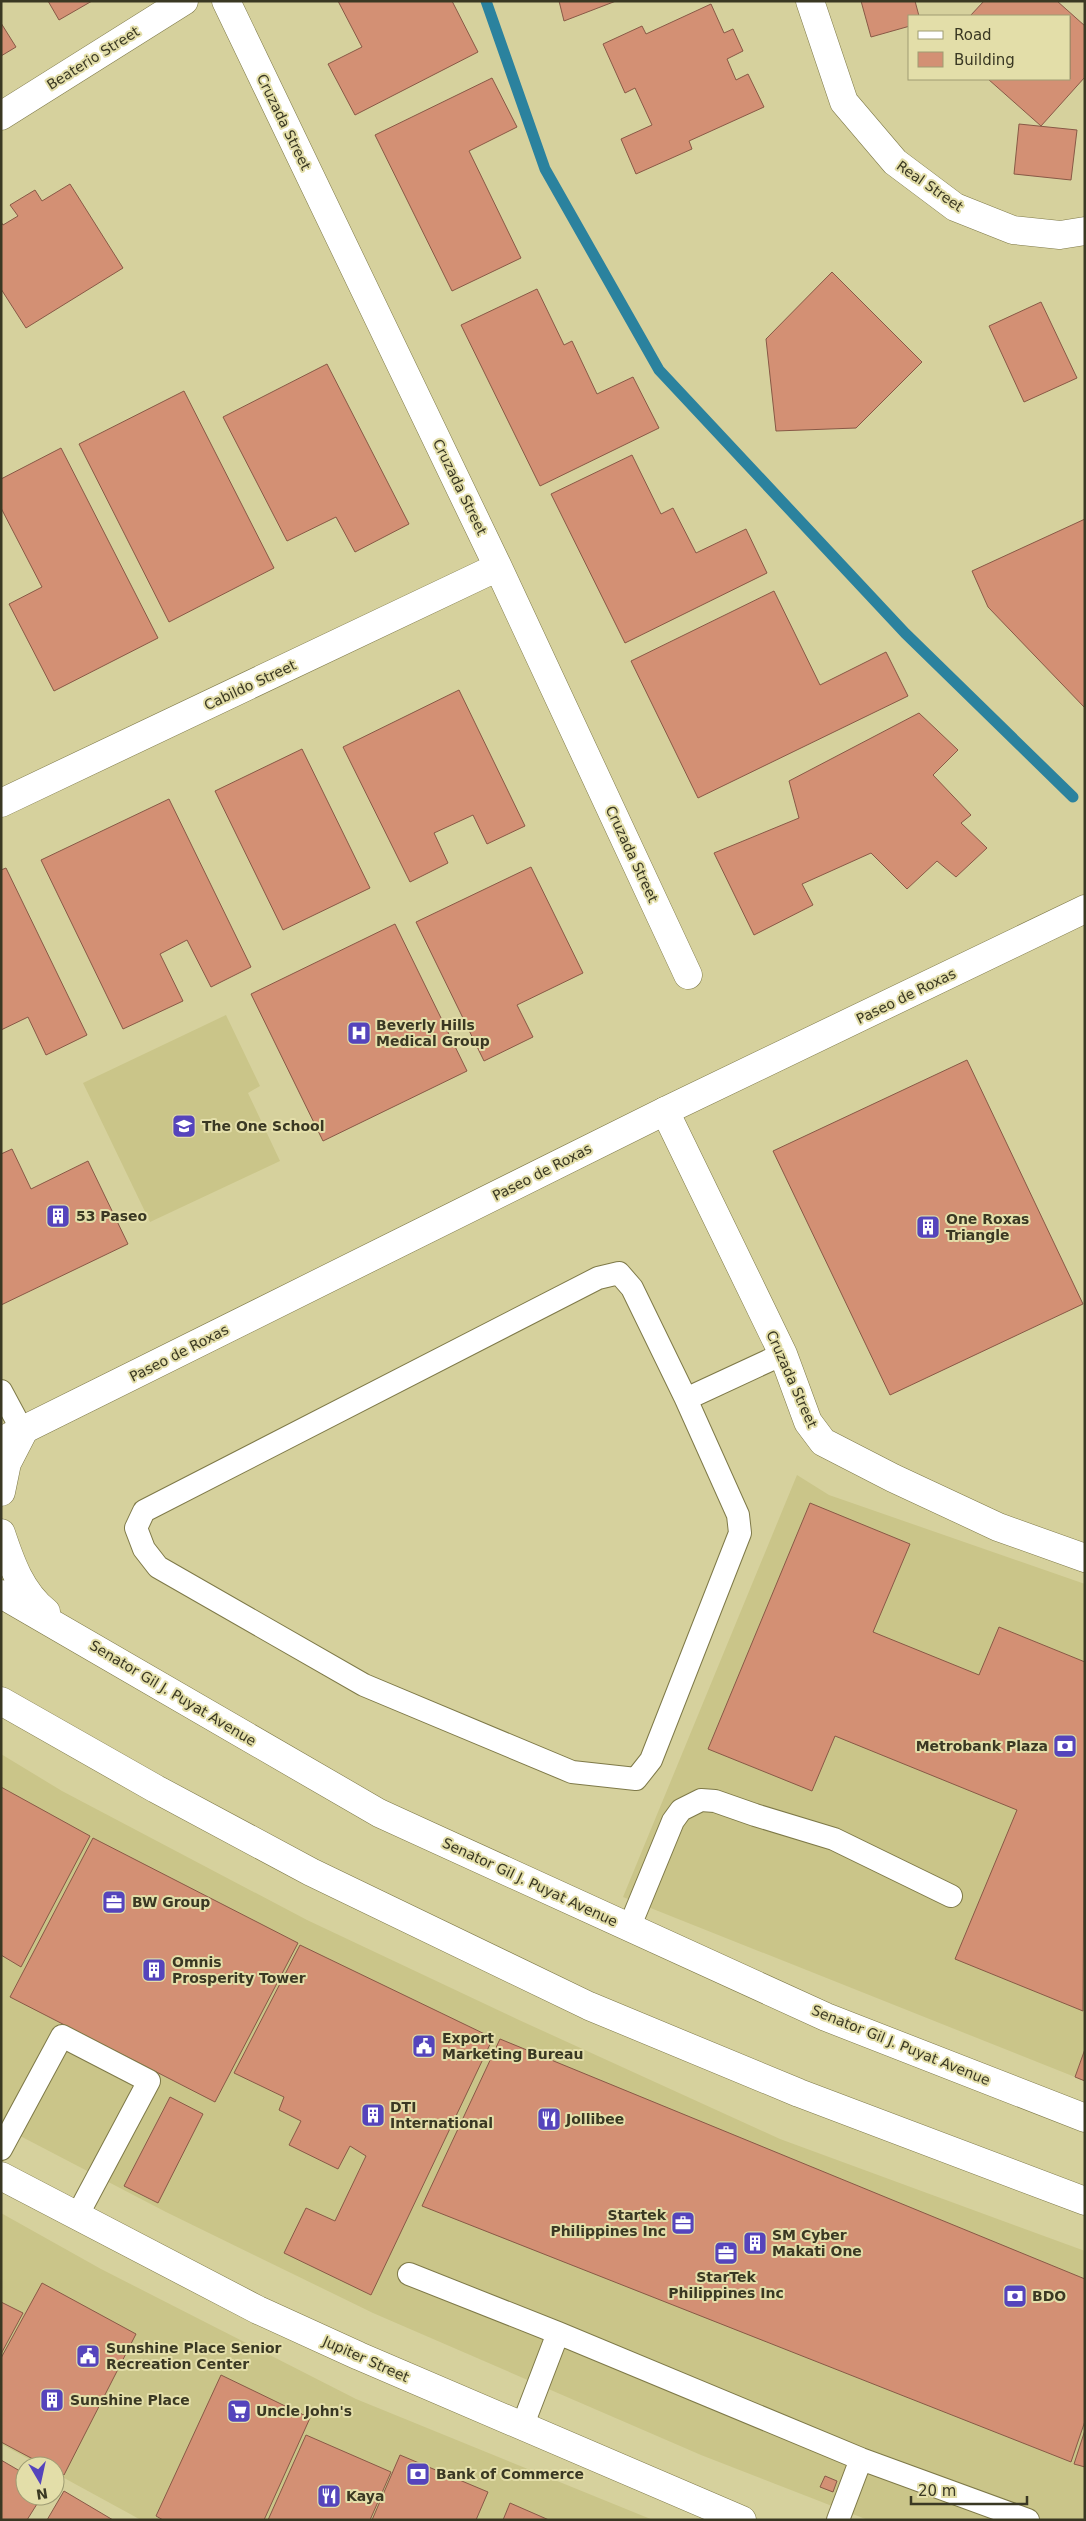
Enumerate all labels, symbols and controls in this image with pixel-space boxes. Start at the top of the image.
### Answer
legend [908,15,1071,80]
street label: Beaterio Street [44,23,143,93]
text: Road [954,26,992,44]
text: Building [954,51,1015,69]
street label: Cruzada Street [254,71,314,173]
street label: Real Street [894,157,967,215]
street label: Cruzada Street [430,436,490,538]
street label: Cabildo Street [202,657,299,713]
street label: Cruzada Street [603,803,662,905]
street label: Paseo de Roxas [854,965,958,1027]
place label: Beverly Hills Medical Group [376,1017,490,1049]
hospital icon: Beverly Hills Medical Group [346,1020,372,1046]
school or university icon: The One School [171,1113,197,1139]
place label: The One School [202,1118,325,1134]
street label: Paseo de Roxas [490,1140,594,1204]
building icon: 53 Paseo [45,1203,71,1229]
place label: 53 Paseo [76,1208,148,1224]
place label: One Roxas Triangle [946,1211,1029,1243]
building icon: One Roxas Triangle [915,1214,941,1240]
street label: Paseo de Roxas [127,1321,231,1385]
street label: Cruzada Street [763,1328,821,1431]
street label: Senator Gil J. Puyat Avenue [87,1637,259,1749]
bank icon: Metrobank Plaza [1052,1733,1078,1759]
place label: Metrobank Plaza [916,1738,1048,1754]
street label: Senator Gil J. Puyat Avenue [440,1834,620,1930]
office icon: BW Group [101,1889,127,1915]
place label: BW Group [132,1894,210,1910]
place label: Omnis Prosperity Tower [172,1954,306,1986]
building icon: Omnis Prosperity Tower [141,1957,167,1983]
street label: Senator Gil J. Puyat Avenue [809,2002,993,2088]
place label: Export Marketing Bureau [442,2030,584,2062]
public building icon: Export Marketing Bureau [411,2033,437,2059]
place label: DTI International [390,2099,493,2131]
building icon: DTI International [360,2102,386,2128]
restaurant icon: Jollibee [536,2106,562,2132]
place label: Jollibee [565,2111,624,2127]
place label: Startek Philippines Inc [550,2207,667,2239]
office icon: Startek Philippines Inc [670,2210,696,2236]
place label: SM Cyber Makati One [772,2227,862,2259]
building icon: SM Cyber Makati One [742,2230,768,2256]
office icon: StarTek Philippines Inc [713,2240,739,2266]
place label: StarTek Philippines Inc [668,2269,784,2301]
bank icon: BDO [1002,2283,1028,2309]
place label: BDO [1032,2288,1066,2304]
street label: Jupiter Street [320,2332,412,2385]
place label: Sunshine Place Senior Recreation Center [106,2340,282,2372]
public building icon: Sunshine Place Senior Recreation Center [75,2343,101,2369]
building icon: Sunshine Place [39,2387,65,2413]
place label: Sunshine Place [70,2392,190,2408]
supermarket icon: Uncle John's [226,2398,252,2424]
place label: Uncle John's [256,2403,352,2419]
north arrow [15,2456,65,2506]
bank icon: Bank of Commerce [405,2461,431,2487]
place label: Bank of Commerce [436,2466,584,2482]
scale bar [911,2474,1027,2506]
text: 20 m [918,2482,956,2500]
restaurant icon: Kaya [316,2483,342,2509]
text: N [35,2485,49,2503]
place label: Kaya [346,2488,384,2504]

